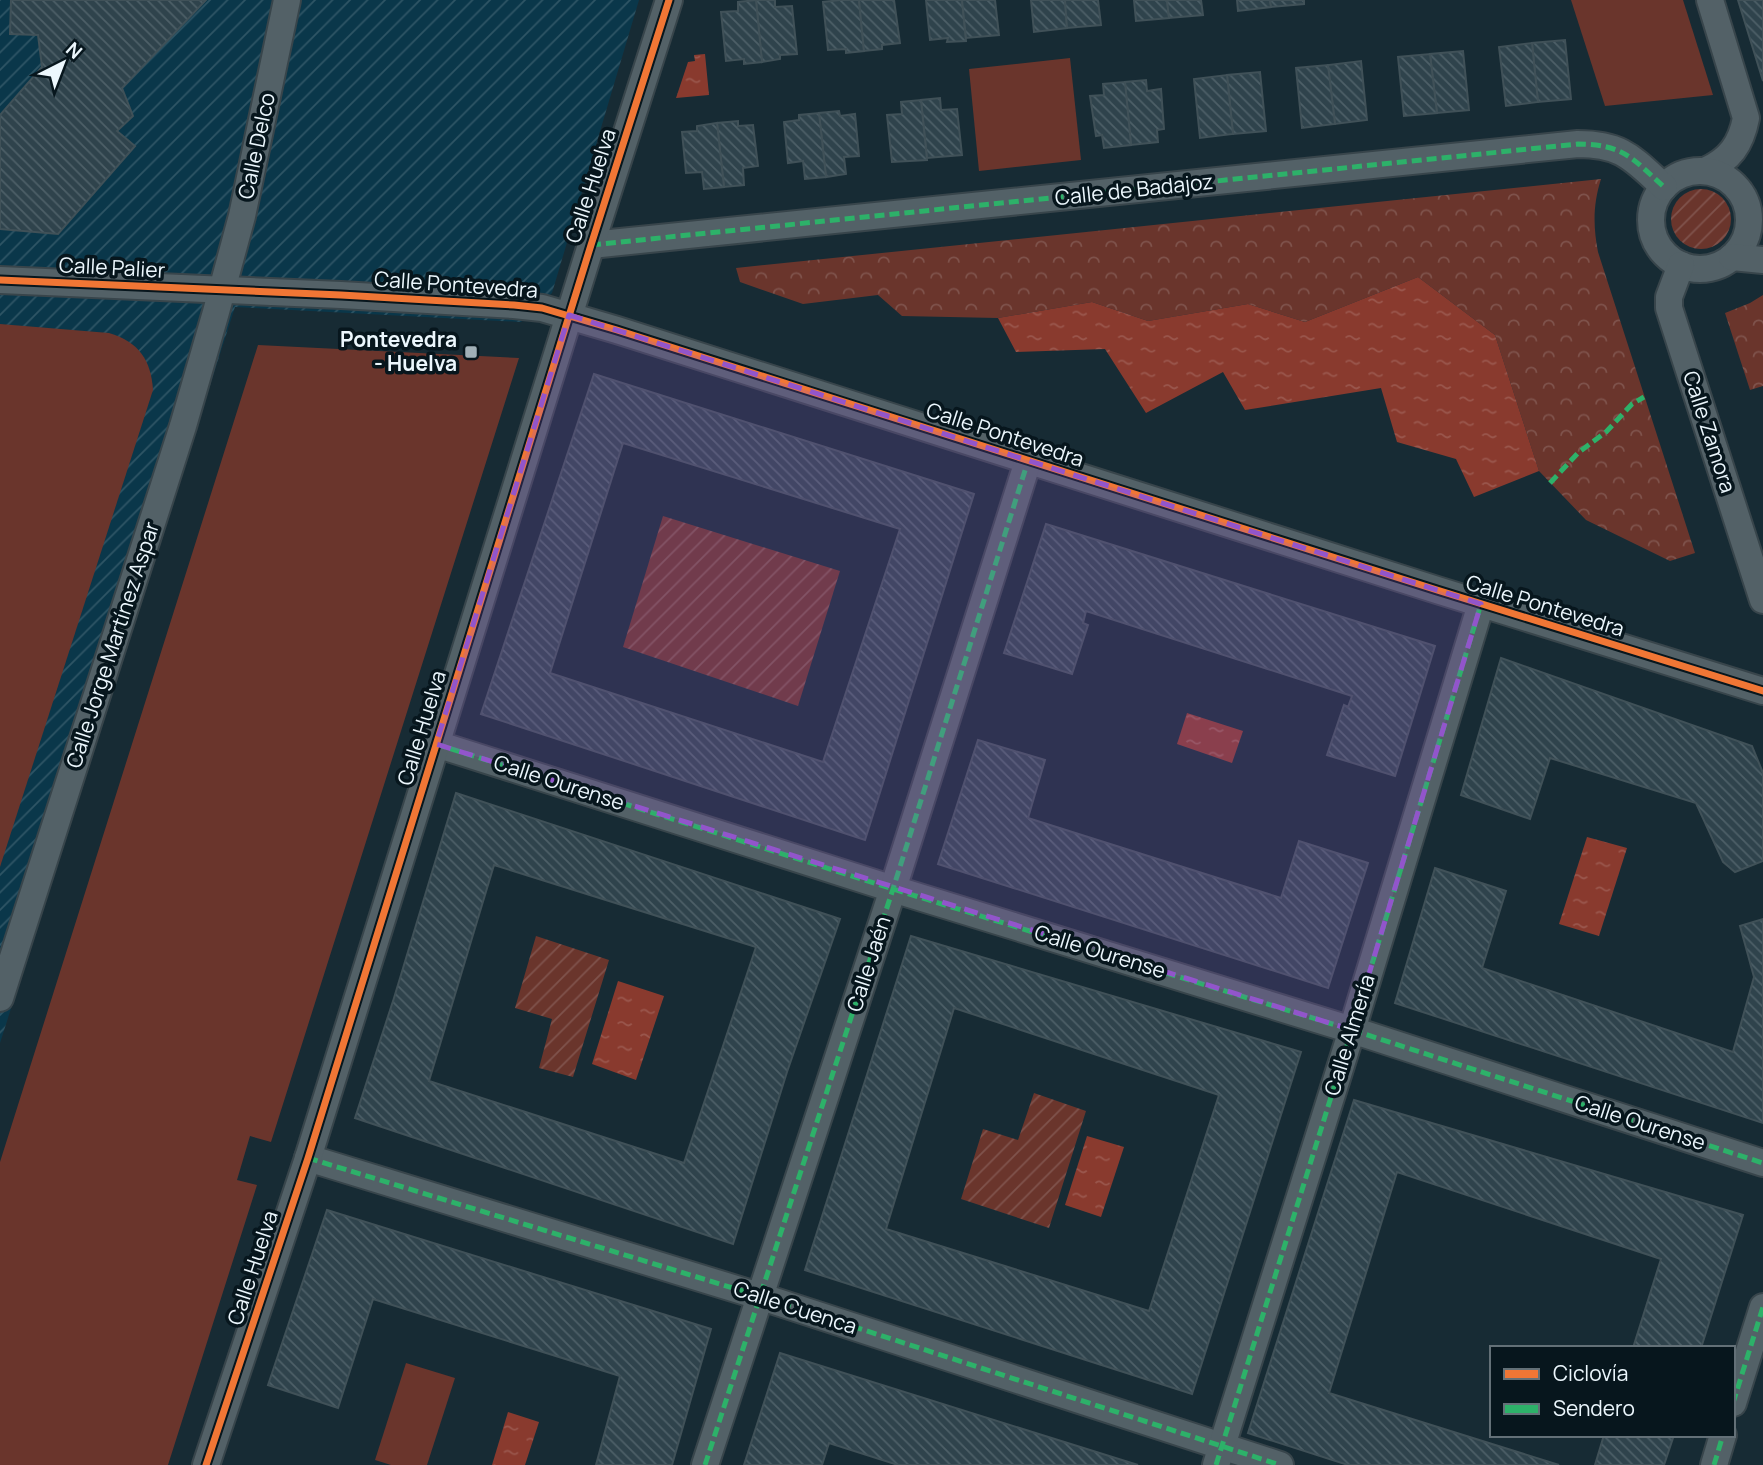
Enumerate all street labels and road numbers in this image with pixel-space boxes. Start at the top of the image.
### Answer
street label: Calle Delco [231,90,281,202]
street label: Calle Huelva [558,125,622,246]
street label: Calle de Badajoz [1053,167,1214,211]
street label: Calle Palier [58,250,166,284]
street label: Calle Pontevedra [373,264,539,304]
street label: Calle Zamora [1677,367,1743,496]
street label: Calle Pontevedra [923,395,1088,473]
street label: Calle Jorge Martínez Aspar [59,518,165,771]
street label: Calle Pontevedra [1463,568,1628,642]
street label: Calle Huelva [390,667,452,789]
street label: Calle Ourense [490,748,628,816]
street label: Calle Jaén [839,912,897,1015]
street label: Calle Ourense [1031,918,1169,984]
street label: Calle Almería [1317,971,1381,1099]
street label: Calle Ourense [1571,1088,1709,1156]
street label: Calle Huelva [220,1207,284,1328]
street label: Calle Cuenca [730,1274,861,1340]

